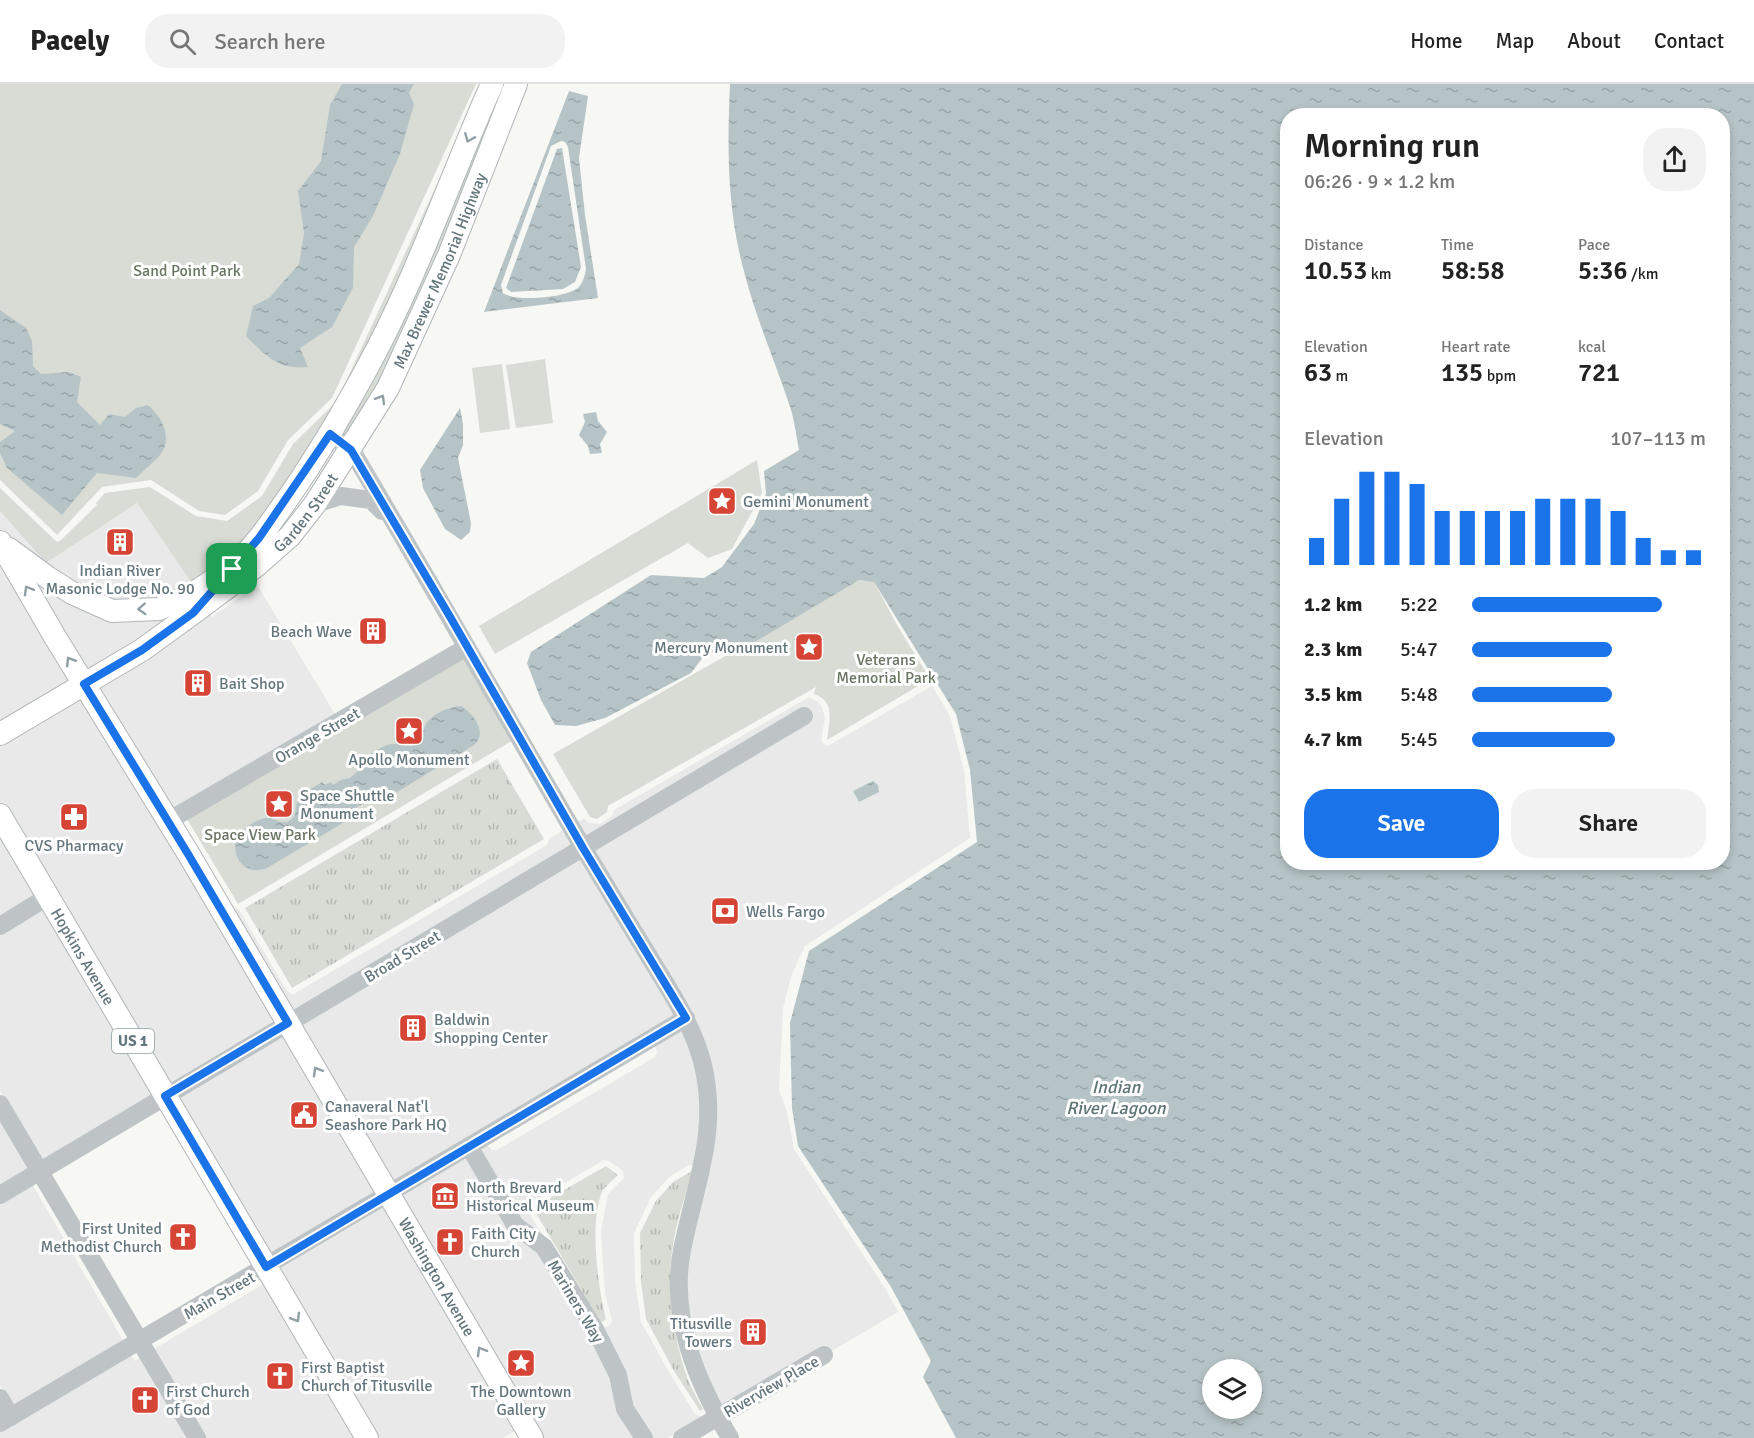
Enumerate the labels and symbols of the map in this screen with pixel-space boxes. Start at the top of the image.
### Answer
one-way arrow [464,132,476,143]
street label: Max Brewer Memorial Highway [389,169,491,372]
park label: Sand Point Park [133,261,241,281]
one-way arrow [374,395,385,405]
street label: Garden Street [270,469,343,557]
place icon: Gemini Monument [706,485,738,517]
place label: Gemini Monument [743,492,869,512]
building icon: Indian River Masonic Lodge No. 90 [104,526,136,558]
pin [206,543,257,594]
place label: Indian River Masonic Lodge No. 90 [45,561,195,599]
one-way arrow [23,586,35,596]
one-way arrow [137,603,146,616]
building icon: Beach Wave [357,615,389,647]
place label: Beach Wave [271,622,352,642]
place icon: Mercury Monument [793,631,825,663]
place label: Mercury Monument [654,638,788,658]
park label: Veterans Memorial Park [836,650,936,688]
one-way arrow [66,656,77,667]
building icon: Bait Shop [182,667,214,699]
place label: Bait Shop [219,674,285,694]
street label: Orange Street [271,703,364,768]
place icon: Apollo Monument [393,715,425,747]
place label: Apollo Monument [348,750,470,770]
place label: Space Shuttle Monument [300,786,395,824]
place icon: Space Shuttle Monument [263,788,295,820]
pharmacy icon: CVS Pharmacy [58,801,90,833]
park label: Space View Park [204,825,316,845]
place label: CVS Pharmacy [24,836,124,856]
bank icon: Wells Fargo [709,895,741,927]
place label: Wells Fargo [746,902,825,922]
street label: Hopkins Avenue [46,905,119,1009]
street label: Broad Street [361,926,444,987]
place label: Baldwin Shopping Center [434,1010,548,1048]
building icon: Baldwin Shopping Center [397,1012,429,1044]
road number: US 1 [112,1029,154,1053]
one-way arrow [312,1067,324,1077]
water label: Indian River Lagoon [1066,1076,1167,1119]
place label: Canaveral Nat'l Seashore Park HQ [325,1097,447,1135]
public building icon: Canaveral Nat'l Seashore Park HQ [288,1099,320,1131]
place label: North Brevard Historical Museum [466,1178,594,1216]
museum icon: North Brevard Historical Museum [429,1180,461,1212]
street label: Washington Avenue [394,1214,479,1340]
place label: First United Methodist Church [41,1219,162,1257]
church icon: First United Methodist Church [167,1221,199,1253]
place label: Faith City Church [471,1224,537,1262]
church icon: Faith City Church [434,1226,466,1258]
street label: Mariners Way [543,1256,608,1347]
street label: Main Street [180,1267,259,1324]
one-way arrow [288,1312,300,1322]
place label: Titusville Towers [670,1314,732,1352]
building icon: Titusville Towers [737,1316,769,1348]
one-way arrow [477,1347,489,1357]
place icon: The Downtown Gallery [505,1347,537,1379]
street label: Riverview Place [720,1351,823,1422]
place label: First Baptist Church of Titusville [301,1358,433,1396]
church icon: First Baptist Church of Titusville [264,1360,296,1392]
place label: First Church of God [166,1382,250,1420]
place label: The Downtown Gallery [471,1382,571,1420]
church icon: First Church of God [129,1384,161,1416]

